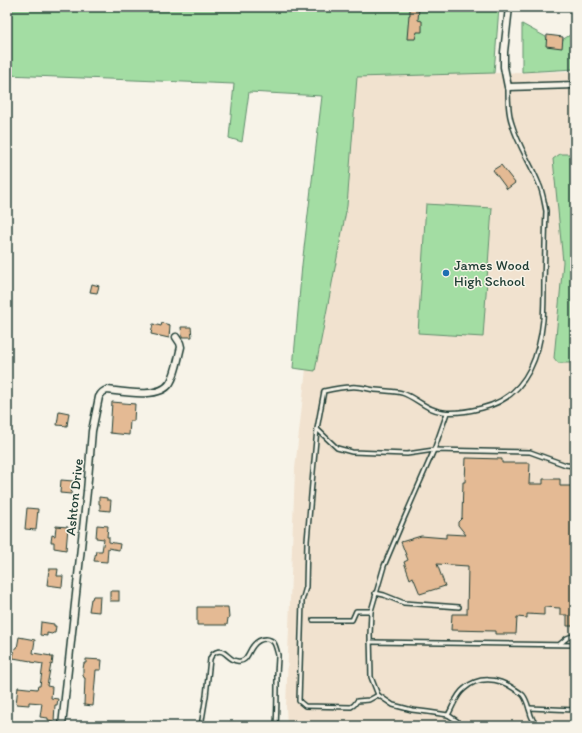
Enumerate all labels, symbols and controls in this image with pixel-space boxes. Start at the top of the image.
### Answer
place label: James Wood High School [454,257,530,290]
marker: James Wood High School [441,268,451,278]
street label: Ashton Drive [62,458,87,536]

